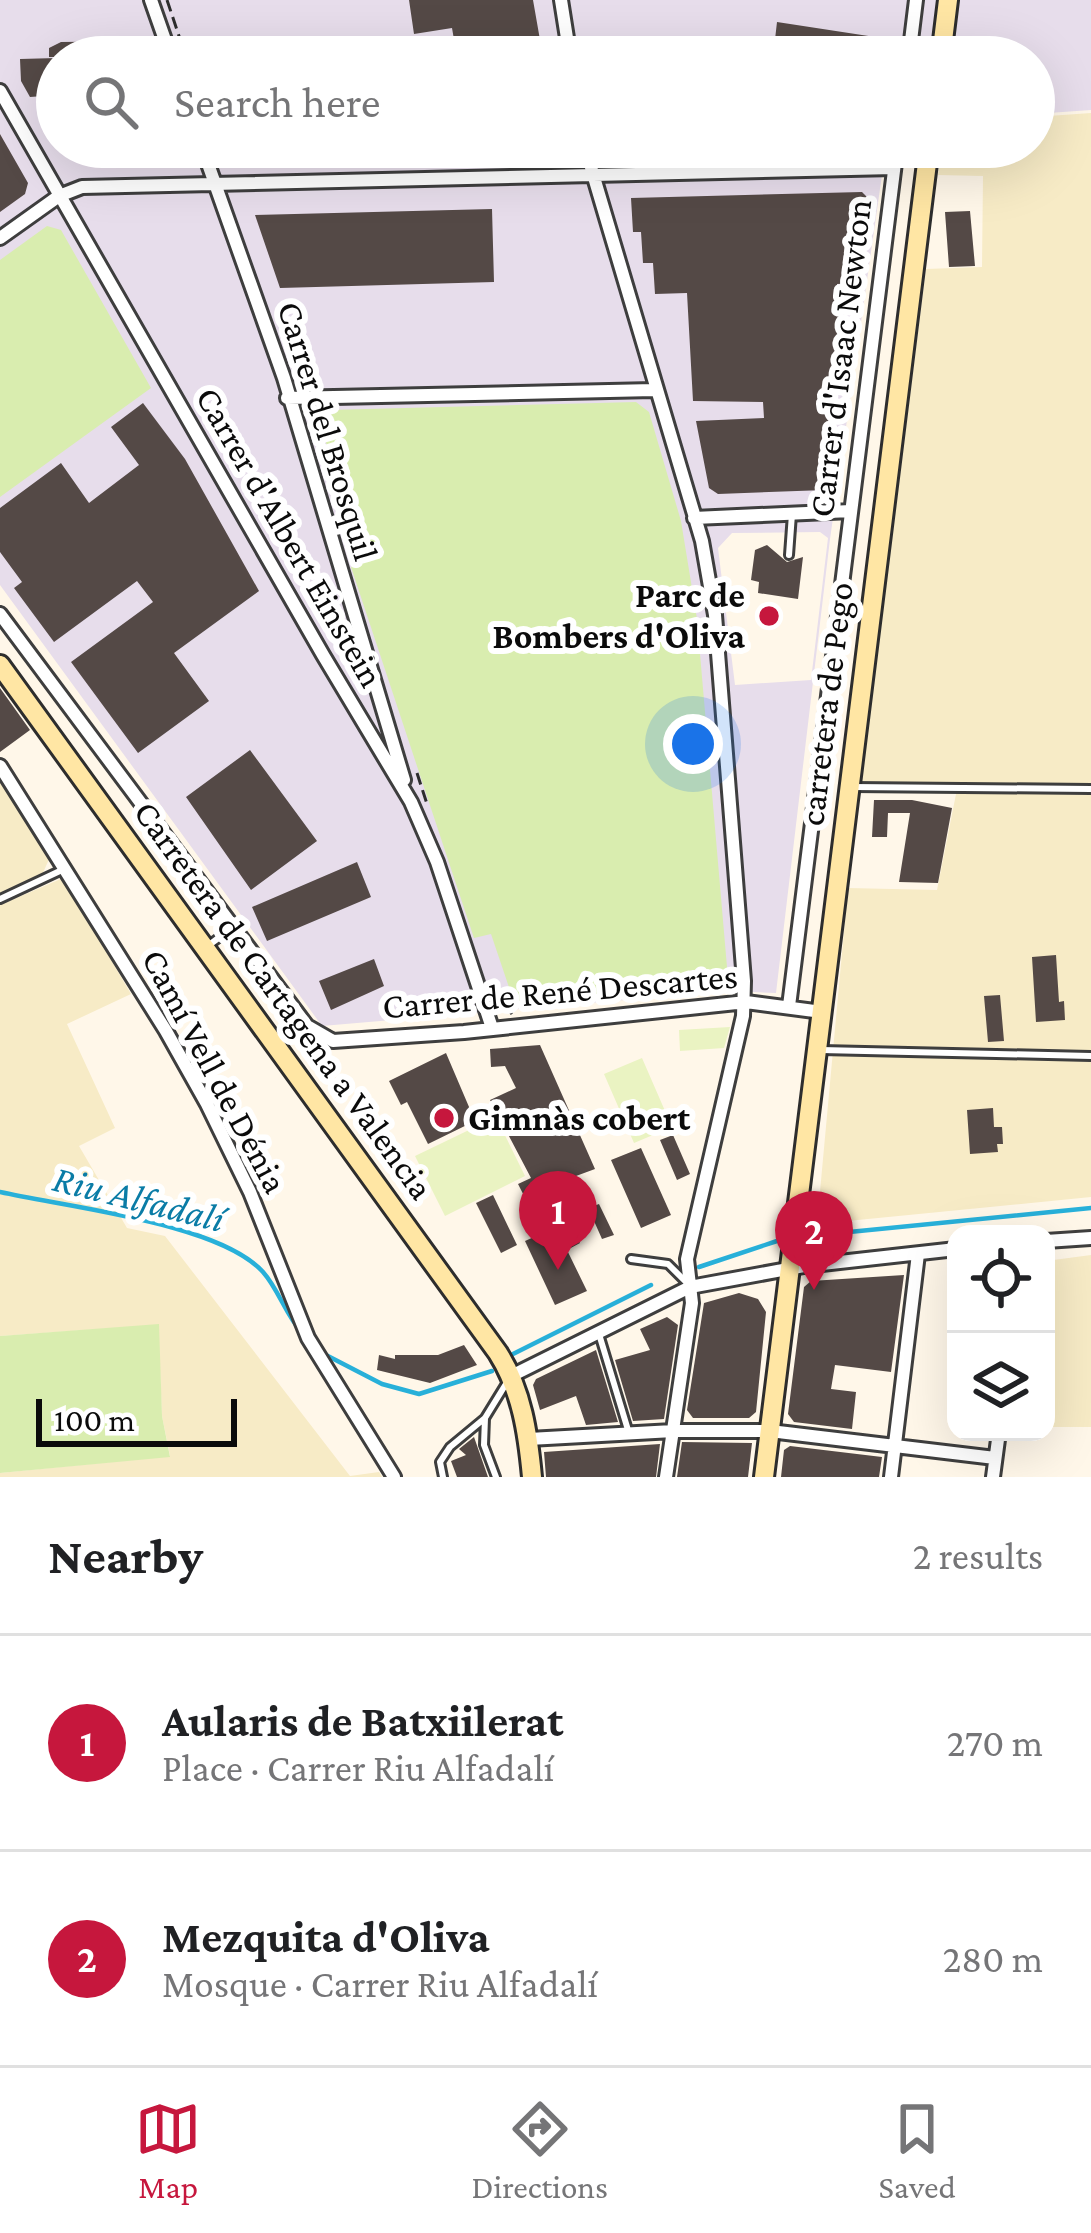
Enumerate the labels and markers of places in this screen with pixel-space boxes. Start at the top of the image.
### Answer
place label: Parc de Bombers d'Oliva [493,575,745,656]
marker: Parc de Bombers d'Oliva [756,603,782,629]
place label: Gimnàs cobert [468,1098,691,1138]
marker: Gimnàs cobert [431,1105,457,1131]
pin: 1 [519,1171,597,1270]
pin: 2 [775,1191,853,1290]

